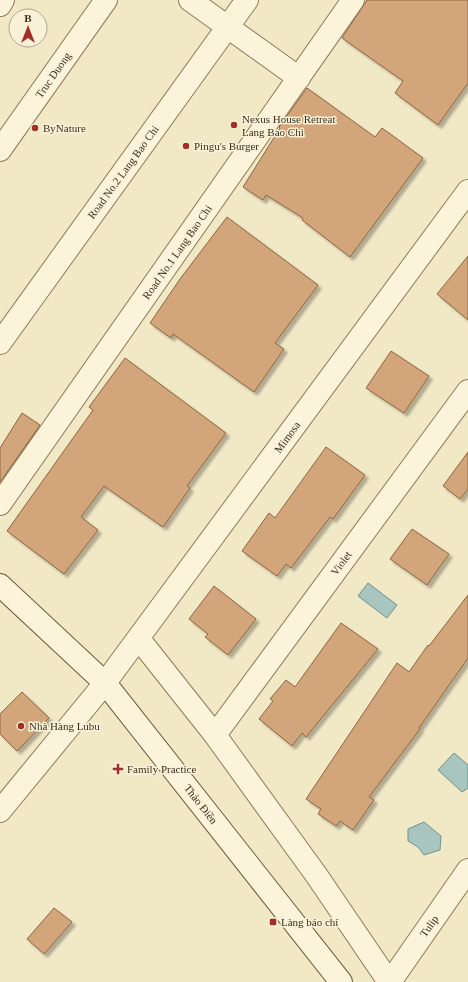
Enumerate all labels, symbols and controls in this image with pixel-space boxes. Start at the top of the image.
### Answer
north arrow [8,8,48,48]
text: B [24,12,32,24]
street label: Truc Duong [33,49,73,100]
place label: Nexus House Retreat Lang Bao Chi [242,113,335,138]
marker: Nexus House Retreat Lang Bao Chi [229,120,239,130]
place label: ByNature [43,122,86,134]
marker: ByNature [30,123,40,133]
street label: Road No.2 Lang Bao Chi [85,123,161,221]
place label: Pingu's Burger [194,140,259,152]
marker: Pingu's Burger [181,141,191,151]
street label: Road No.1 Lang Bao Chi [140,203,214,301]
street label: Mimosa [272,419,303,455]
street label: Violet [328,549,354,577]
place label: Nhà Hàng Lubu [29,720,100,732]
marker: Nhà Hàng Lubu [16,721,26,731]
marker: Family Practice [112,763,124,775]
place label: Family Practice [127,763,196,775]
street label: Thảo Điền [182,782,220,827]
street label: Tulip [417,913,441,939]
place label: Làng báo chí [281,916,338,928]
marker: Làng báo chí [268,917,278,927]

